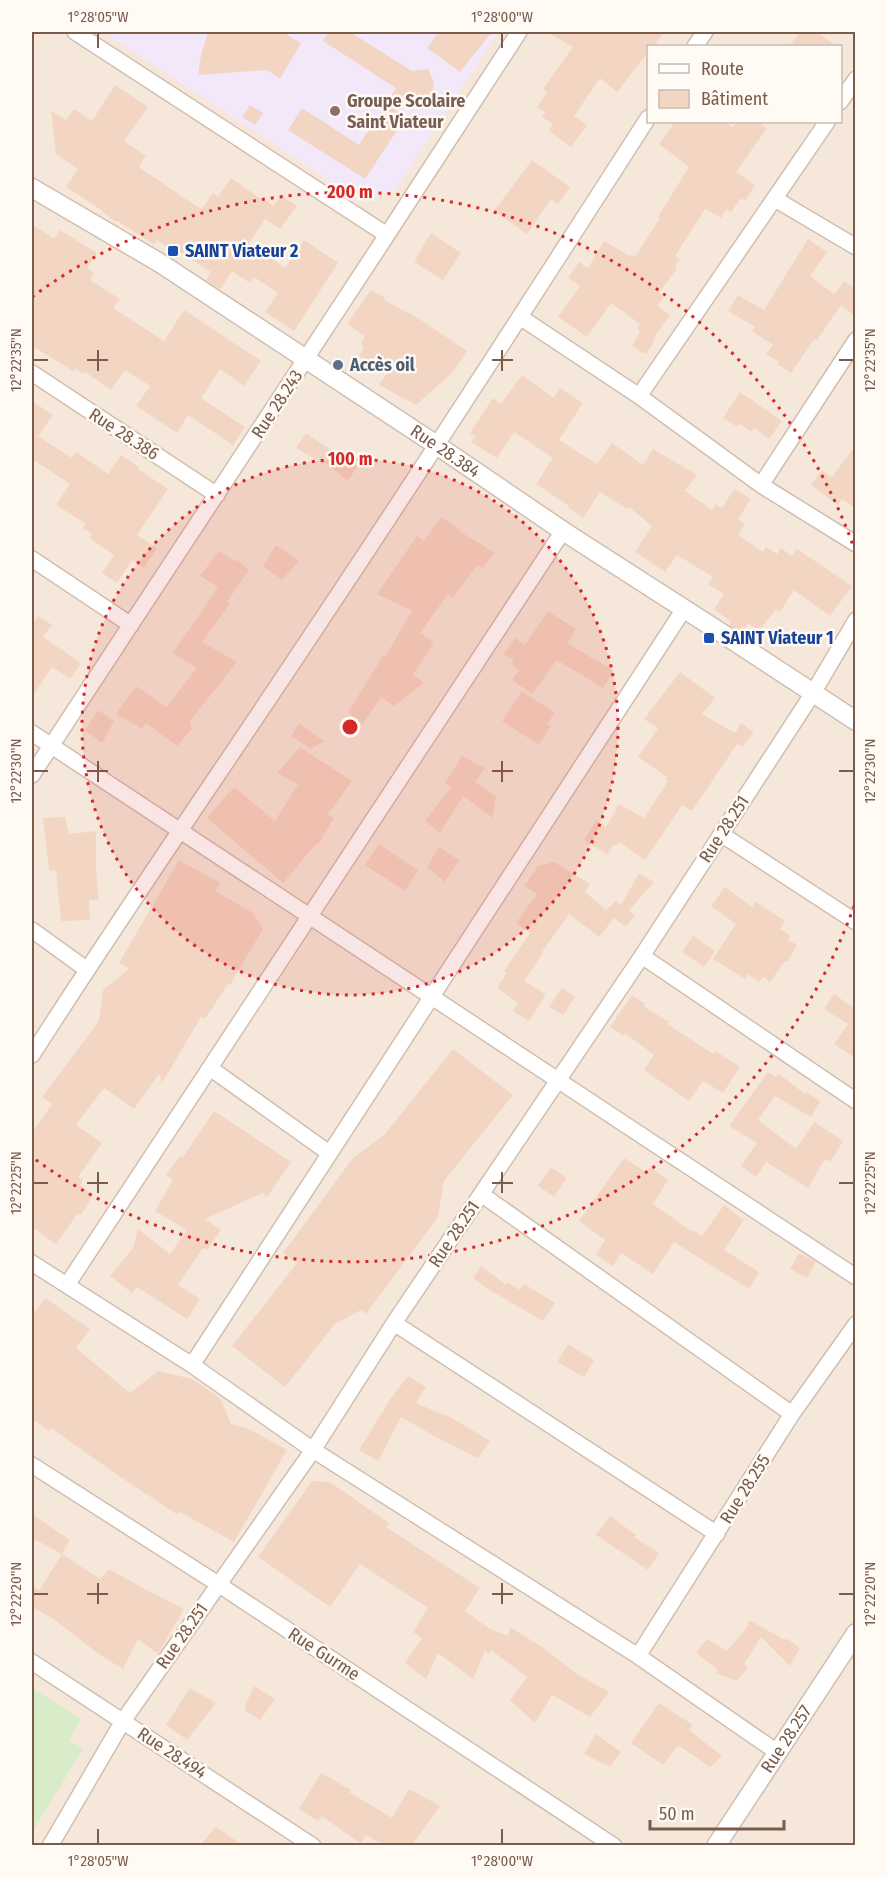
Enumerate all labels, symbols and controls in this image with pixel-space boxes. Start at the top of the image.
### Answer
text: 1°28'05"W [68,8,128,26]
text: 1°28'00"W [471,8,533,26]
legend [647,45,842,123]
text: Route [701,58,744,80]
text: Bâtiment [701,88,768,110]
place label: Groupe Scolaire Saint Viateur [347,90,465,133]
marker: Groupe Scolaire Saint Viateur [328,104,342,118]
text: 200 m [326,181,373,203]
place label: SAINT Viateur 2 [185,240,298,262]
marker: SAINT Viateur 2 [166,244,180,258]
text: 12°22'35"N [7,328,25,392]
text: 12°22'35"N [861,328,879,392]
place label: Accès oil [349,354,415,376]
marker: Accès oil [331,358,345,372]
street label: Rue 28.243 [247,366,307,442]
street label: Rue 28.386 [85,403,163,465]
street label: Rue 28.384 [406,420,484,482]
text: 100 m [328,448,372,470]
place label: SAINT Viateur 1 [721,627,834,649]
marker: SAINT Viateur 1 [702,631,716,645]
centre of rings [340,717,360,737]
text: 12°22'30"N [7,739,25,803]
text: 12°22'30"N [861,739,879,803]
street label: Rue 28.251 [694,791,754,867]
text: 12°22'25"N [7,1151,25,1215]
text: 12°22'25"N [861,1151,879,1215]
street label: Rue 28.251 [424,1197,484,1271]
street label: Rue 28.255 [715,1450,775,1528]
text: 12°22'20"N [7,1562,25,1626]
text: 12°22'20"N [861,1562,879,1626]
street label: Rue 28.251 [151,1599,213,1673]
street label: Rue Gurme [284,1623,364,1685]
street label: Rue 28.257 [756,1701,816,1777]
street label: Rue 28.494 [133,1722,211,1784]
scale bar [650,1793,784,1831]
text: 50 m [659,1803,695,1825]
text: 1°28'05"W [68,1852,128,1870]
text: 1°28'00"W [471,1852,533,1870]

